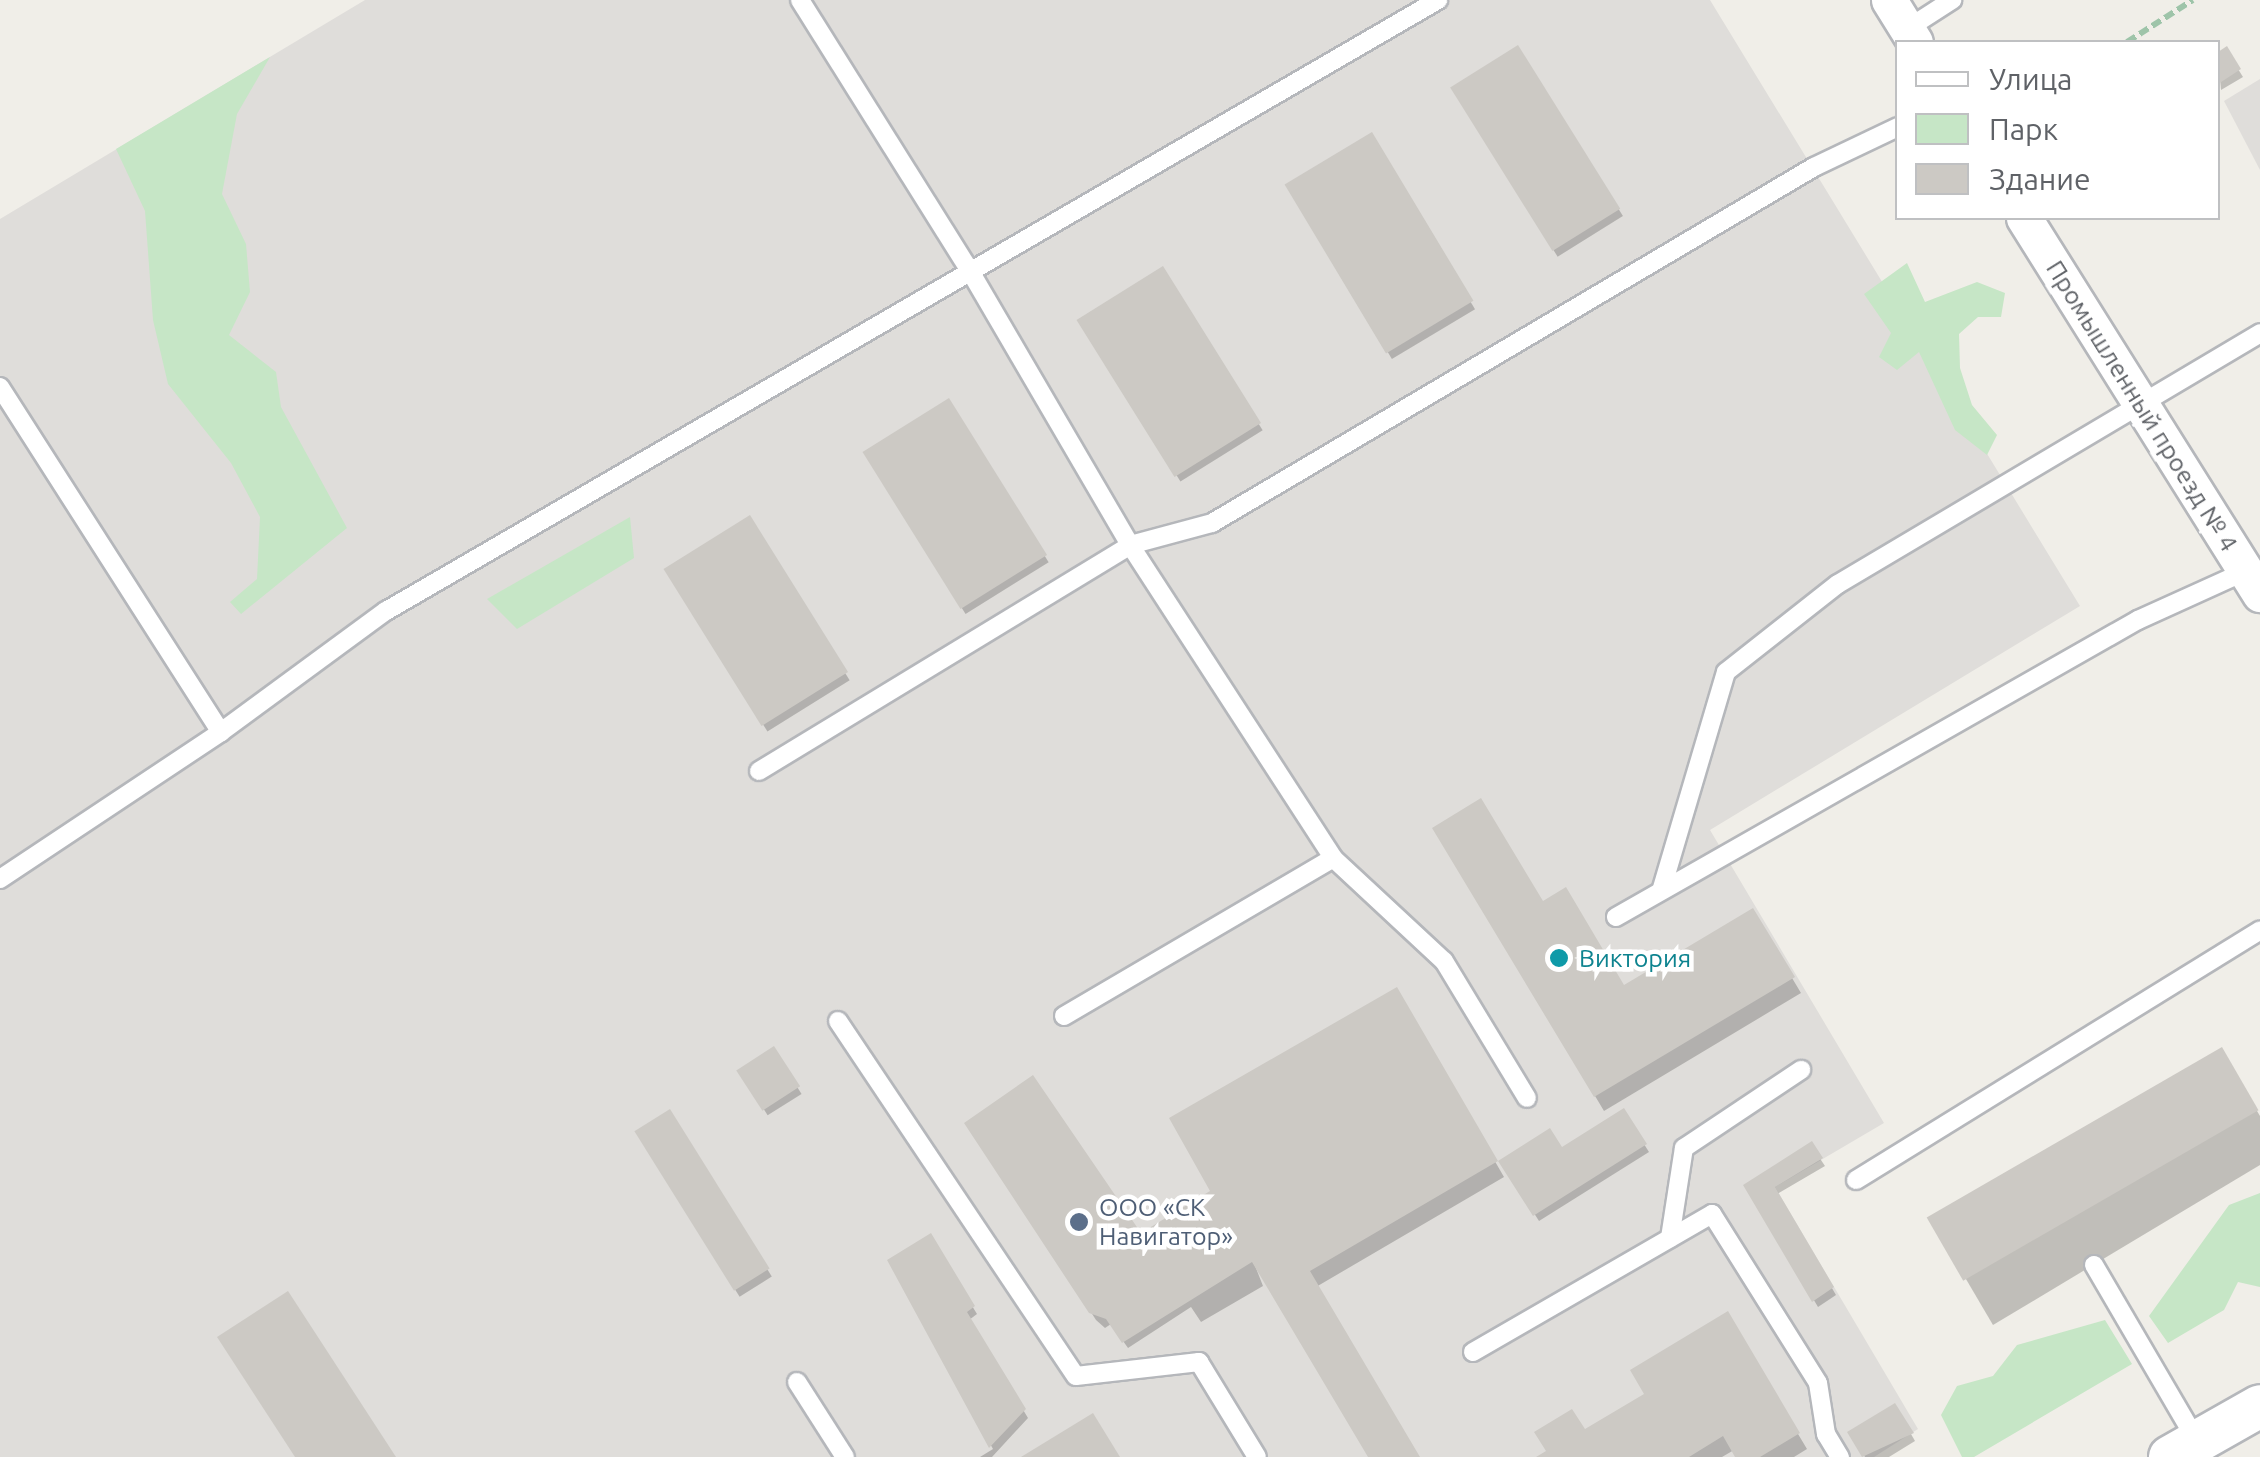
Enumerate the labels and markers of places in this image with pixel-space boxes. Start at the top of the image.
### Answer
place label: Виктория [1579,943,1691,973]
marker: Виктория [1548,947,1570,969]
place label: ООО «СК Навигатор» [1099,1193,1233,1252]
marker: ООО «СК Навигатор» [1068,1211,1090,1233]

